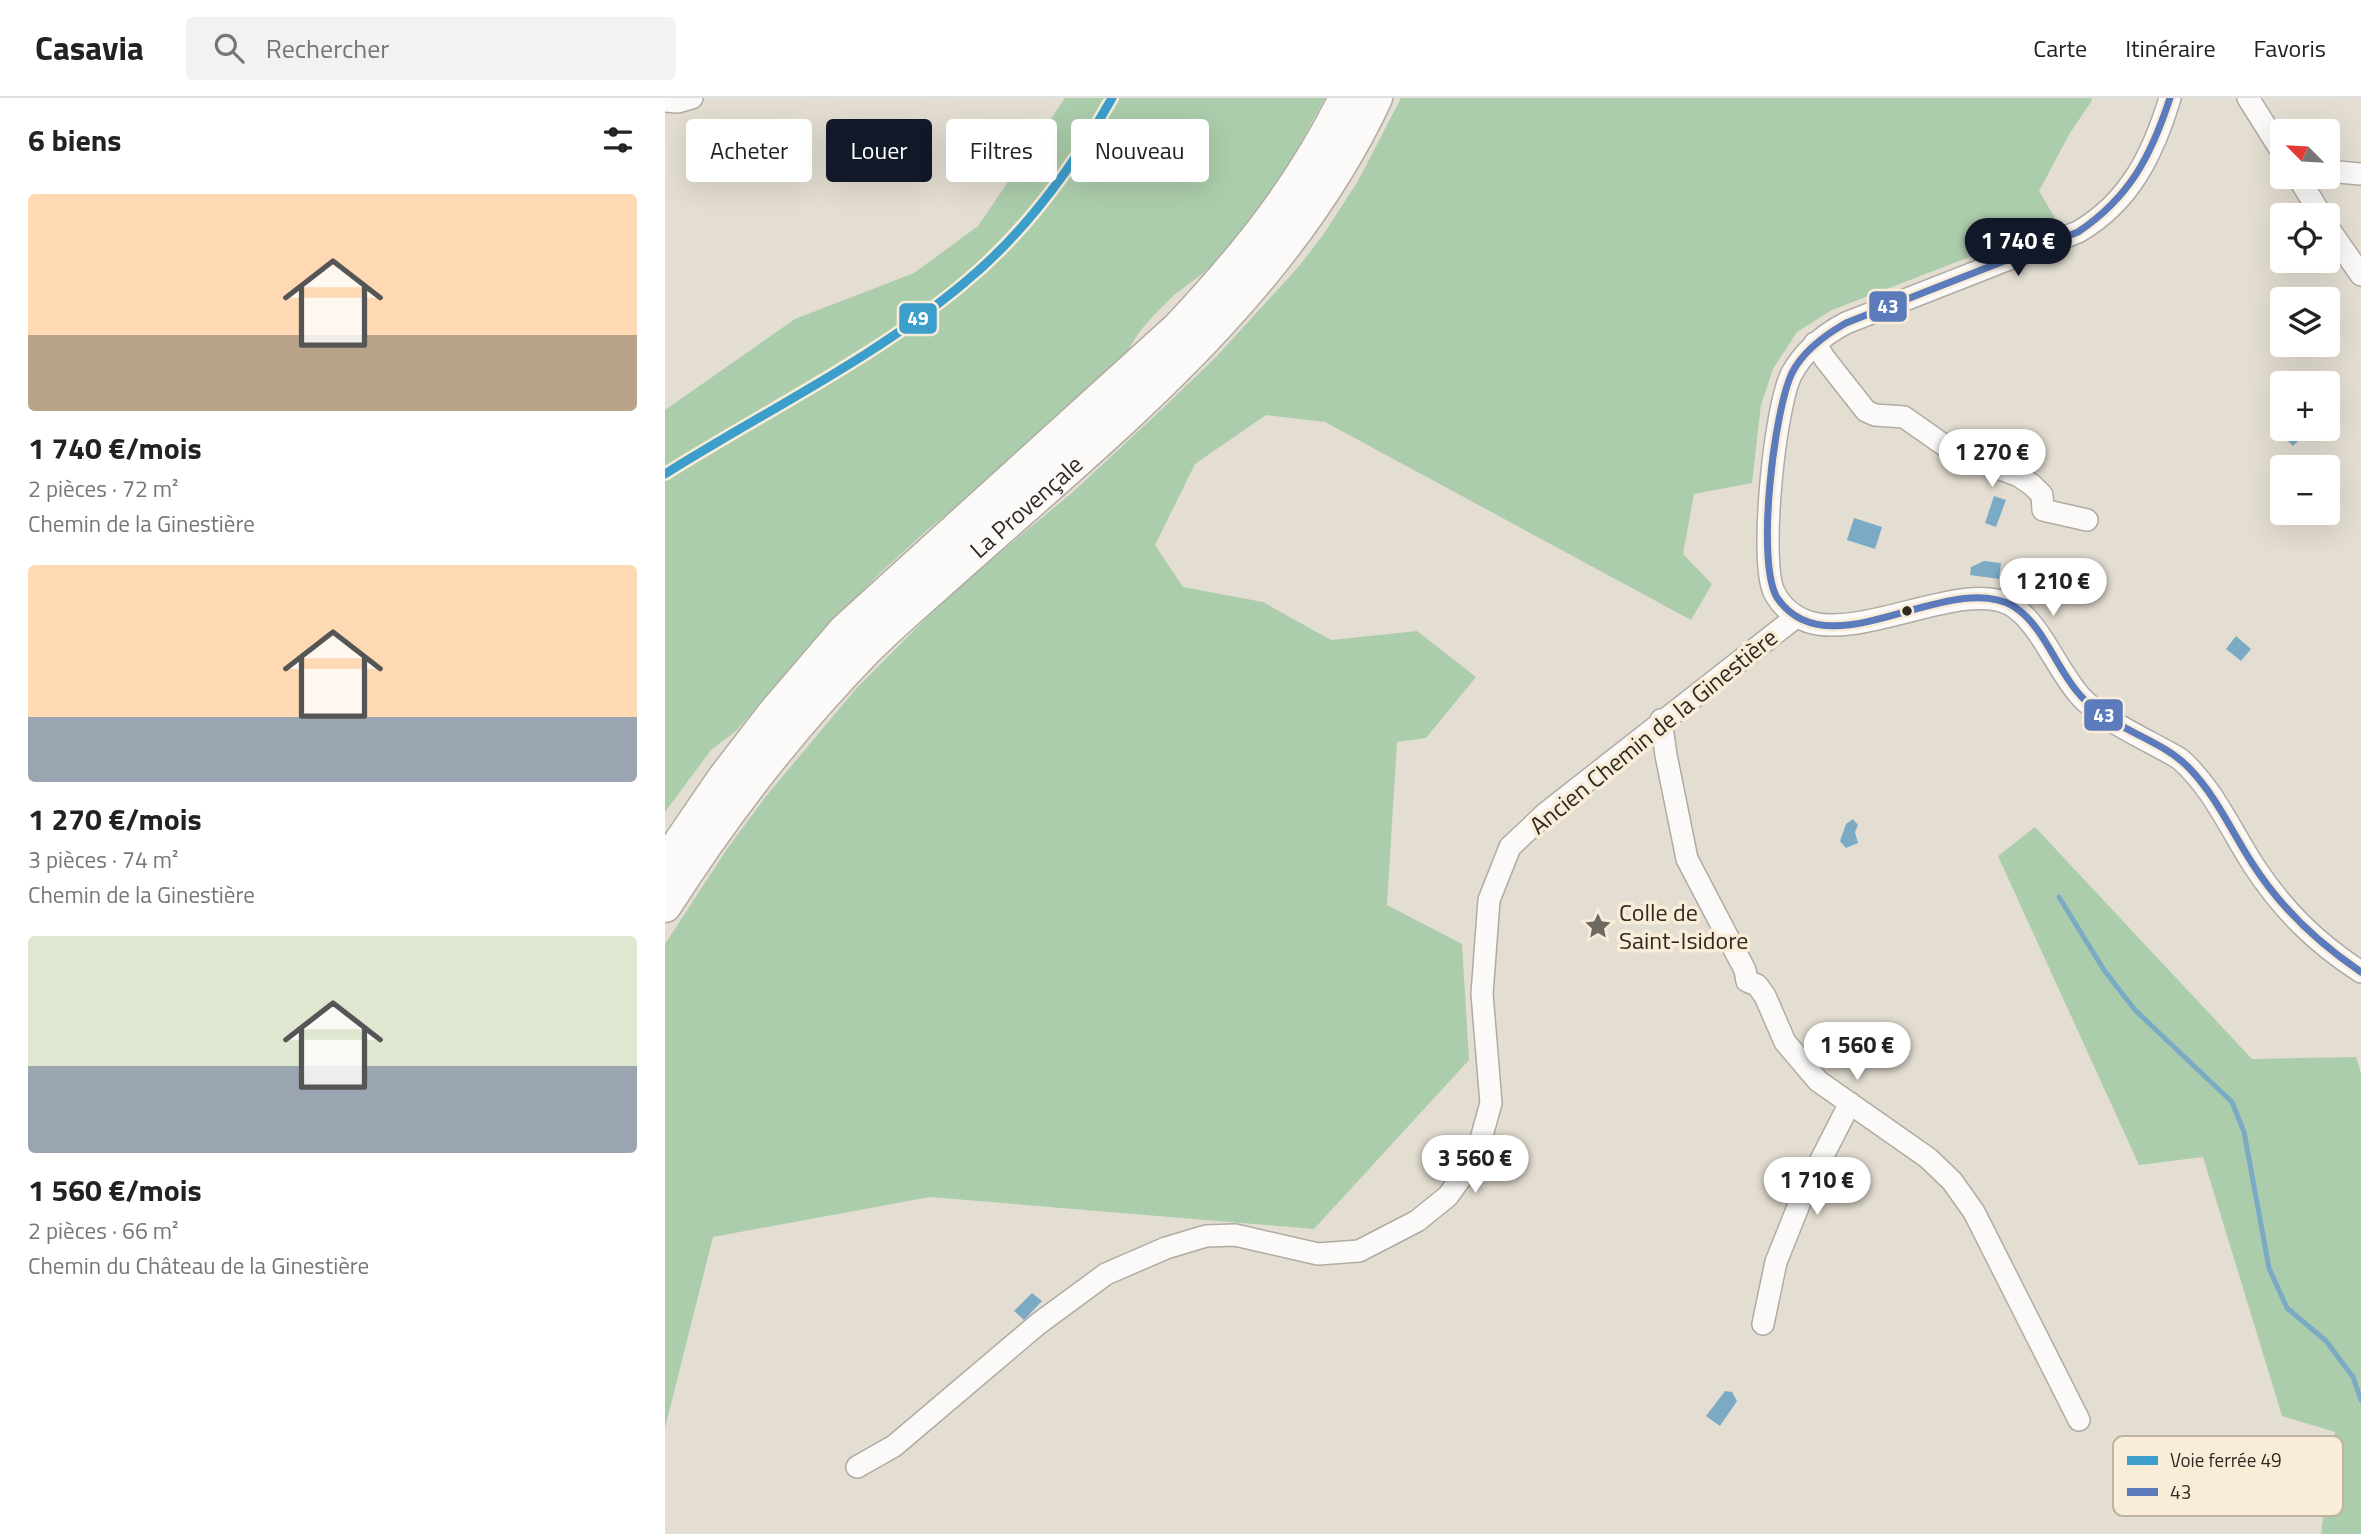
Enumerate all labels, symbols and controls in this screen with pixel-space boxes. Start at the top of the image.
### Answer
search box [186,17,676,80]
text: Casavia [35,23,144,73]
icon: search [210,29,248,67]
text: Rechercher [266,29,389,68]
text: Carte [2033,30,2087,66]
text: Itinéraire [2125,30,2216,66]
text: Favoris [2254,30,2326,66]
text: 6 biens [28,117,122,163]
chip: Acheter [686,119,812,182]
chip: Louer [826,119,932,182]
chip: Filtres [946,119,1057,182]
chip: Nouveau [1071,119,1209,182]
north arrow [2270,119,2340,189]
map controls [2270,119,2340,525]
icon: filters [599,121,637,159]
button: locate [2270,203,2340,273]
pin: 1 740 € [1953,218,2083,278]
text: 1 740 € [1981,223,2055,258]
icon: home [270,240,396,366]
button: layers [2270,287,2340,357]
line badge: 43 [1868,290,1908,323]
text: 43 [1877,291,1899,320]
line badge: 49 [898,302,938,335]
text: 49 [907,303,929,332]
button: + [2270,371,2340,441]
text: 1 740 €/mois [28,425,202,471]
pin: 1 270 € [1927,430,2057,489]
text: 1 270 € [1955,434,2029,469]
street label: La Provençale [961,447,1090,566]
button: − [2270,455,2340,525]
text: 2 pièces · 72 m² [28,471,179,506]
text: Chemin de la Ginestière [28,506,255,541]
pin: 1 210 € [1988,559,2118,618]
text: 1 210 € [2016,563,2090,598]
unlabelled marker [1900,604,1914,618]
icon: home [270,611,396,737]
street label: Ancien Chemin de la Ginestière [1521,620,1785,842]
line badge: 43 [2083,698,2124,732]
text: 43 [2093,700,2115,729]
text: 1 270 €/mois [28,796,202,842]
text: 3 pièces · 74 m² [28,842,179,877]
text: Chemin de la Ginestière [28,877,255,912]
place label: Colle de Saint-Isidore [1619,894,1748,958]
place icon: Colle de Saint-Isidore [1583,911,1613,941]
icon: home [270,982,396,1108]
pin: 1 560 € [1792,1023,1922,1082]
text: 1 560 € [1820,1027,1894,1062]
pin: 3 560 € [1410,1136,1540,1195]
text: 3 560 € [1438,1140,1512,1175]
pin: 1 710 € [1752,1158,1882,1217]
text: 1 710 € [1780,1162,1854,1197]
text: 1 560 €/mois [28,1167,202,1213]
text: 2 pièces · 66 m² [28,1213,179,1248]
text: Chemin du Château de la Ginestière [28,1248,369,1283]
legend [2113,1436,2343,1516]
text: Voie ferrée 49 [2170,1445,2282,1474]
text: 43 [2170,1477,2191,1506]

